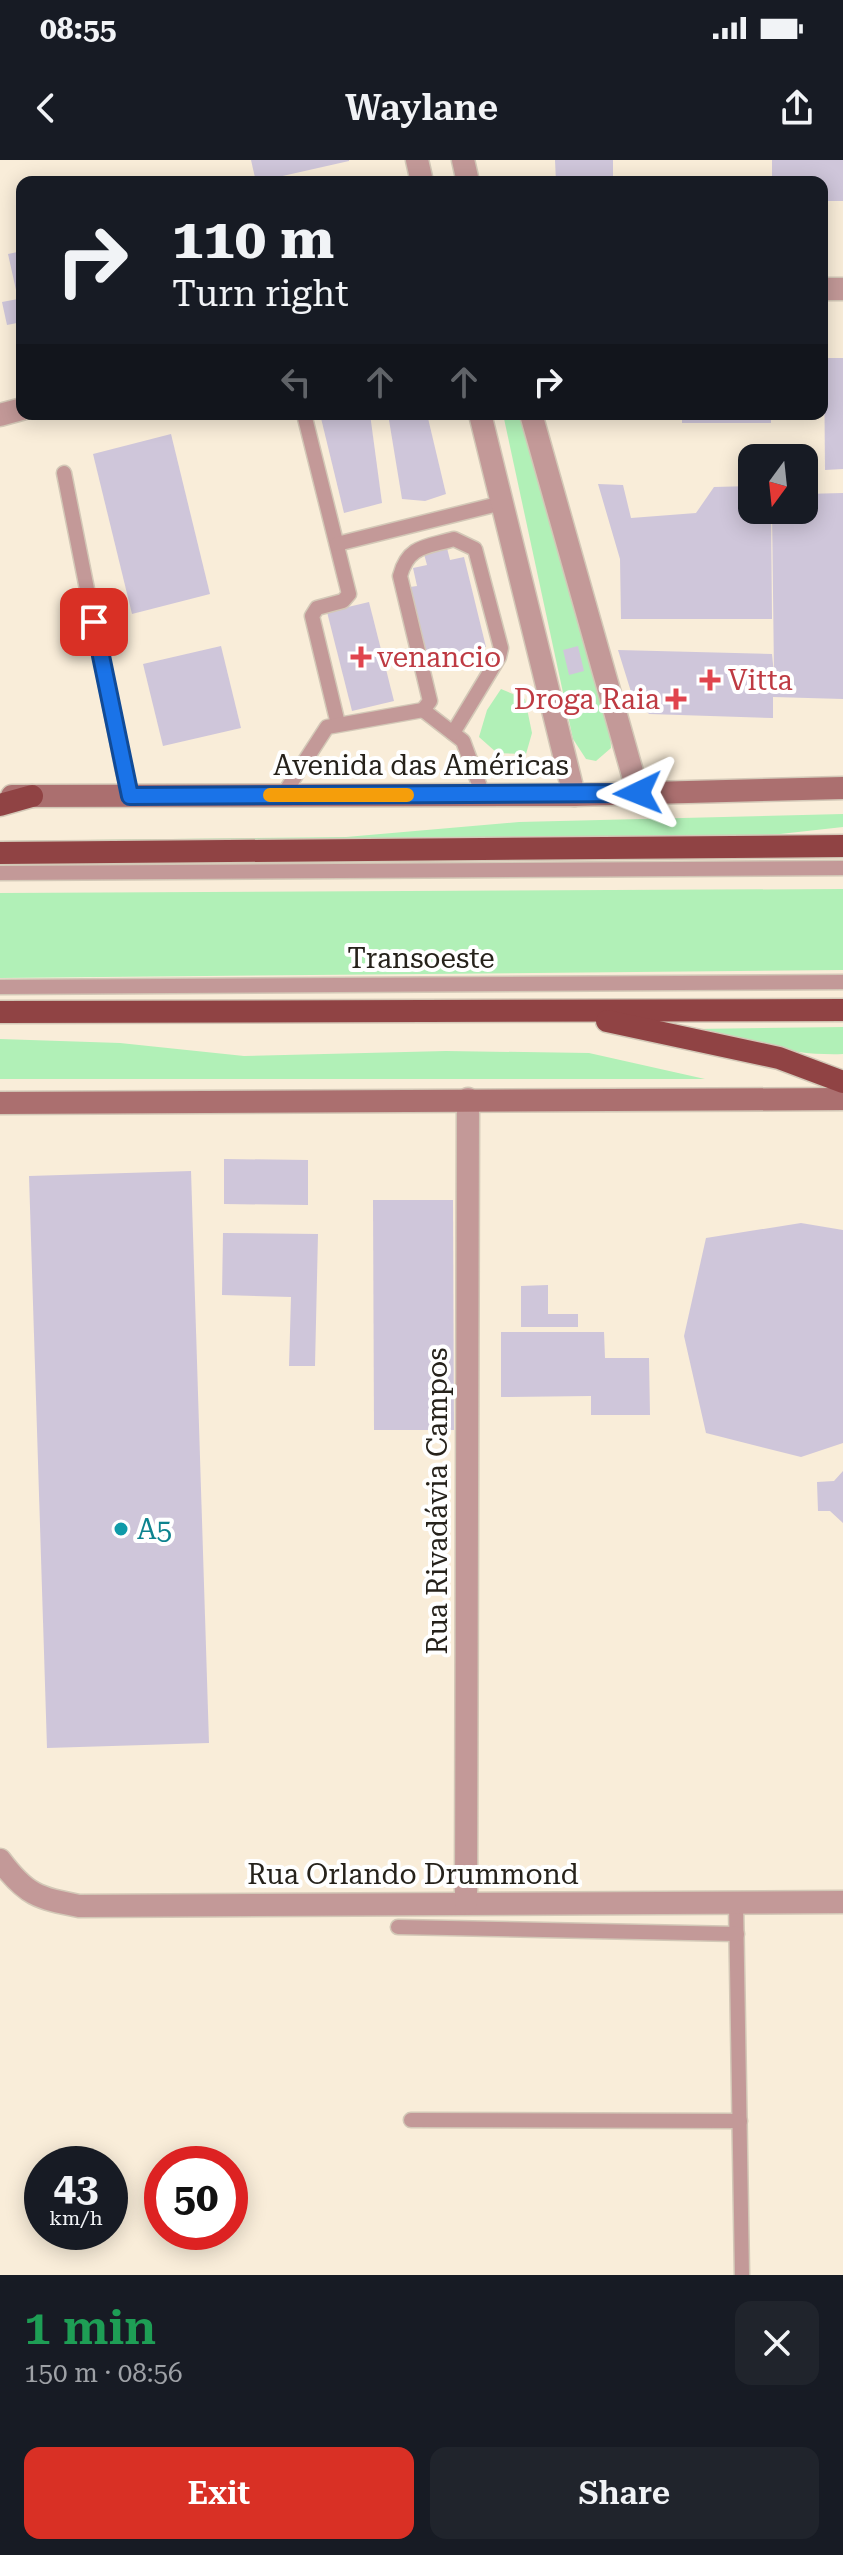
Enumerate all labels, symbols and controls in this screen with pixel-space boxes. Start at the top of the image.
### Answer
text: 08:55 [40,11,117,46]
icon: back [24,86,68,130]
icon: share [775,86,819,130]
text: Waylane [345,87,498,129]
text: 110 m [172,206,334,272]
icon: right [40,208,144,312]
text: Turn right [172,273,349,315]
icon: left [274,360,318,404]
icon: ahead [358,360,402,404]
icon: ahead [442,360,486,404]
icon: right [526,360,570,404]
north arrow [738,444,818,524]
map controls [738,444,818,524]
pin [60,588,128,656]
icon: arrive [72,600,116,644]
place label: venancio [377,641,501,674]
marker: venancio [352,648,370,666]
place label: Vitta [728,664,793,697]
marker: Vitta [699,669,721,691]
place label: Droga Raia [514,683,660,716]
marker: Droga Raia [667,690,685,708]
street label: Avenida das Américas [273,749,569,782]
position arrow [596,751,680,835]
street label: Transoeste [347,942,495,975]
street label: Rua Rivadávia Campos [421,1348,454,1655]
place label: A5 [137,1513,172,1546]
marker: A5 [112,1520,130,1538]
street label: Rua Orlando Drummond [247,1858,579,1891]
speed limit sign: 50 [144,2146,248,2250]
text: 43 [54,2164,98,2211]
text: km/h [49,2206,103,2230]
text: 1 min [24,2300,156,2356]
button: close [735,2301,819,2385]
text: 150 m · 08:56 [24,2358,183,2388]
button: Exit [24,2447,414,2539]
button: Share [430,2447,819,2539]

